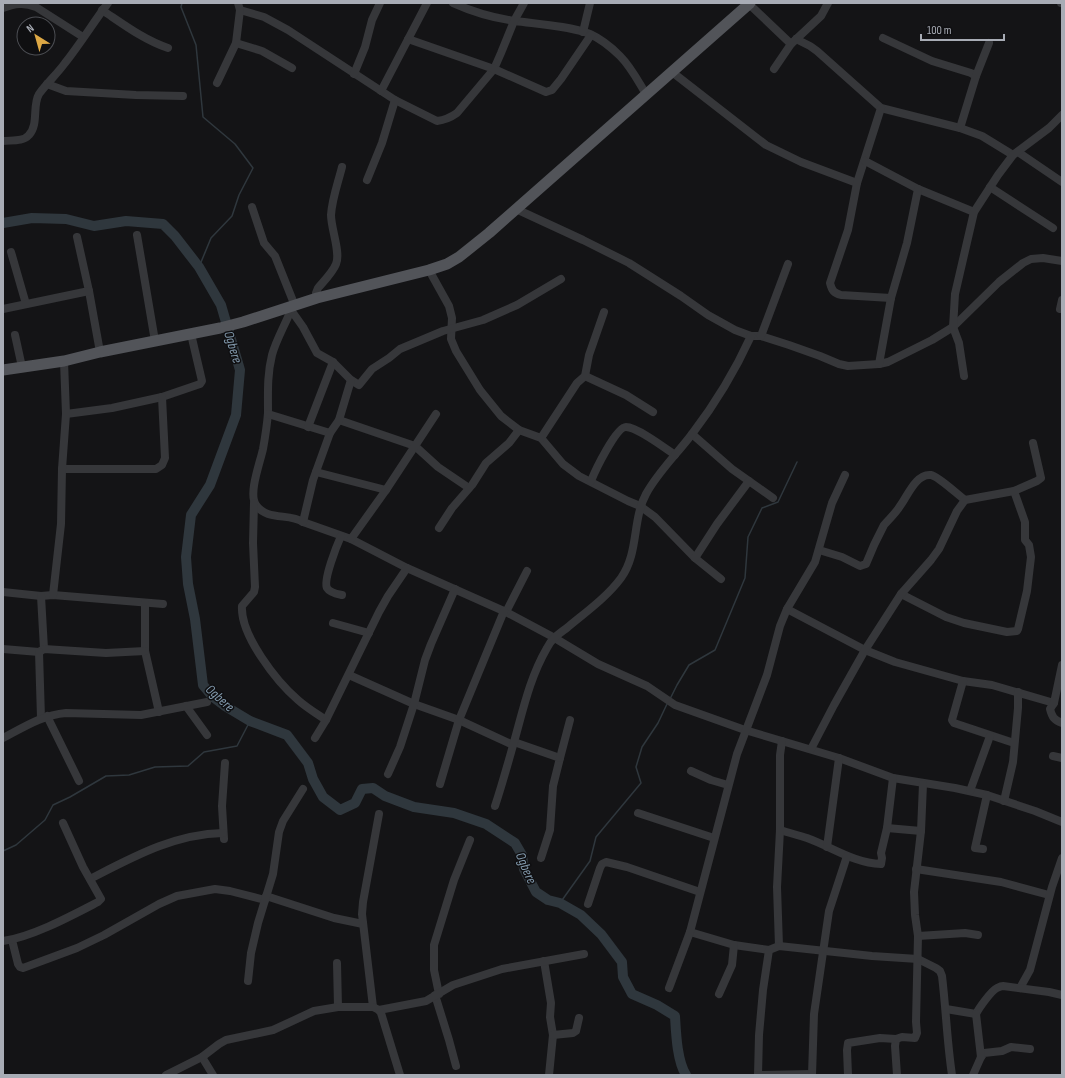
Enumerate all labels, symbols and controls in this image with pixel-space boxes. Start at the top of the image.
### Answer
north arrow [16,16,56,56]
scale bar [921,16,1004,42]
text: N [24,21,37,35]
text: 100 m [927,23,952,38]
water label: Ogbere [220,329,246,366]
water label: Ogbere [202,681,238,716]
water label: Ogbere [512,850,540,887]

